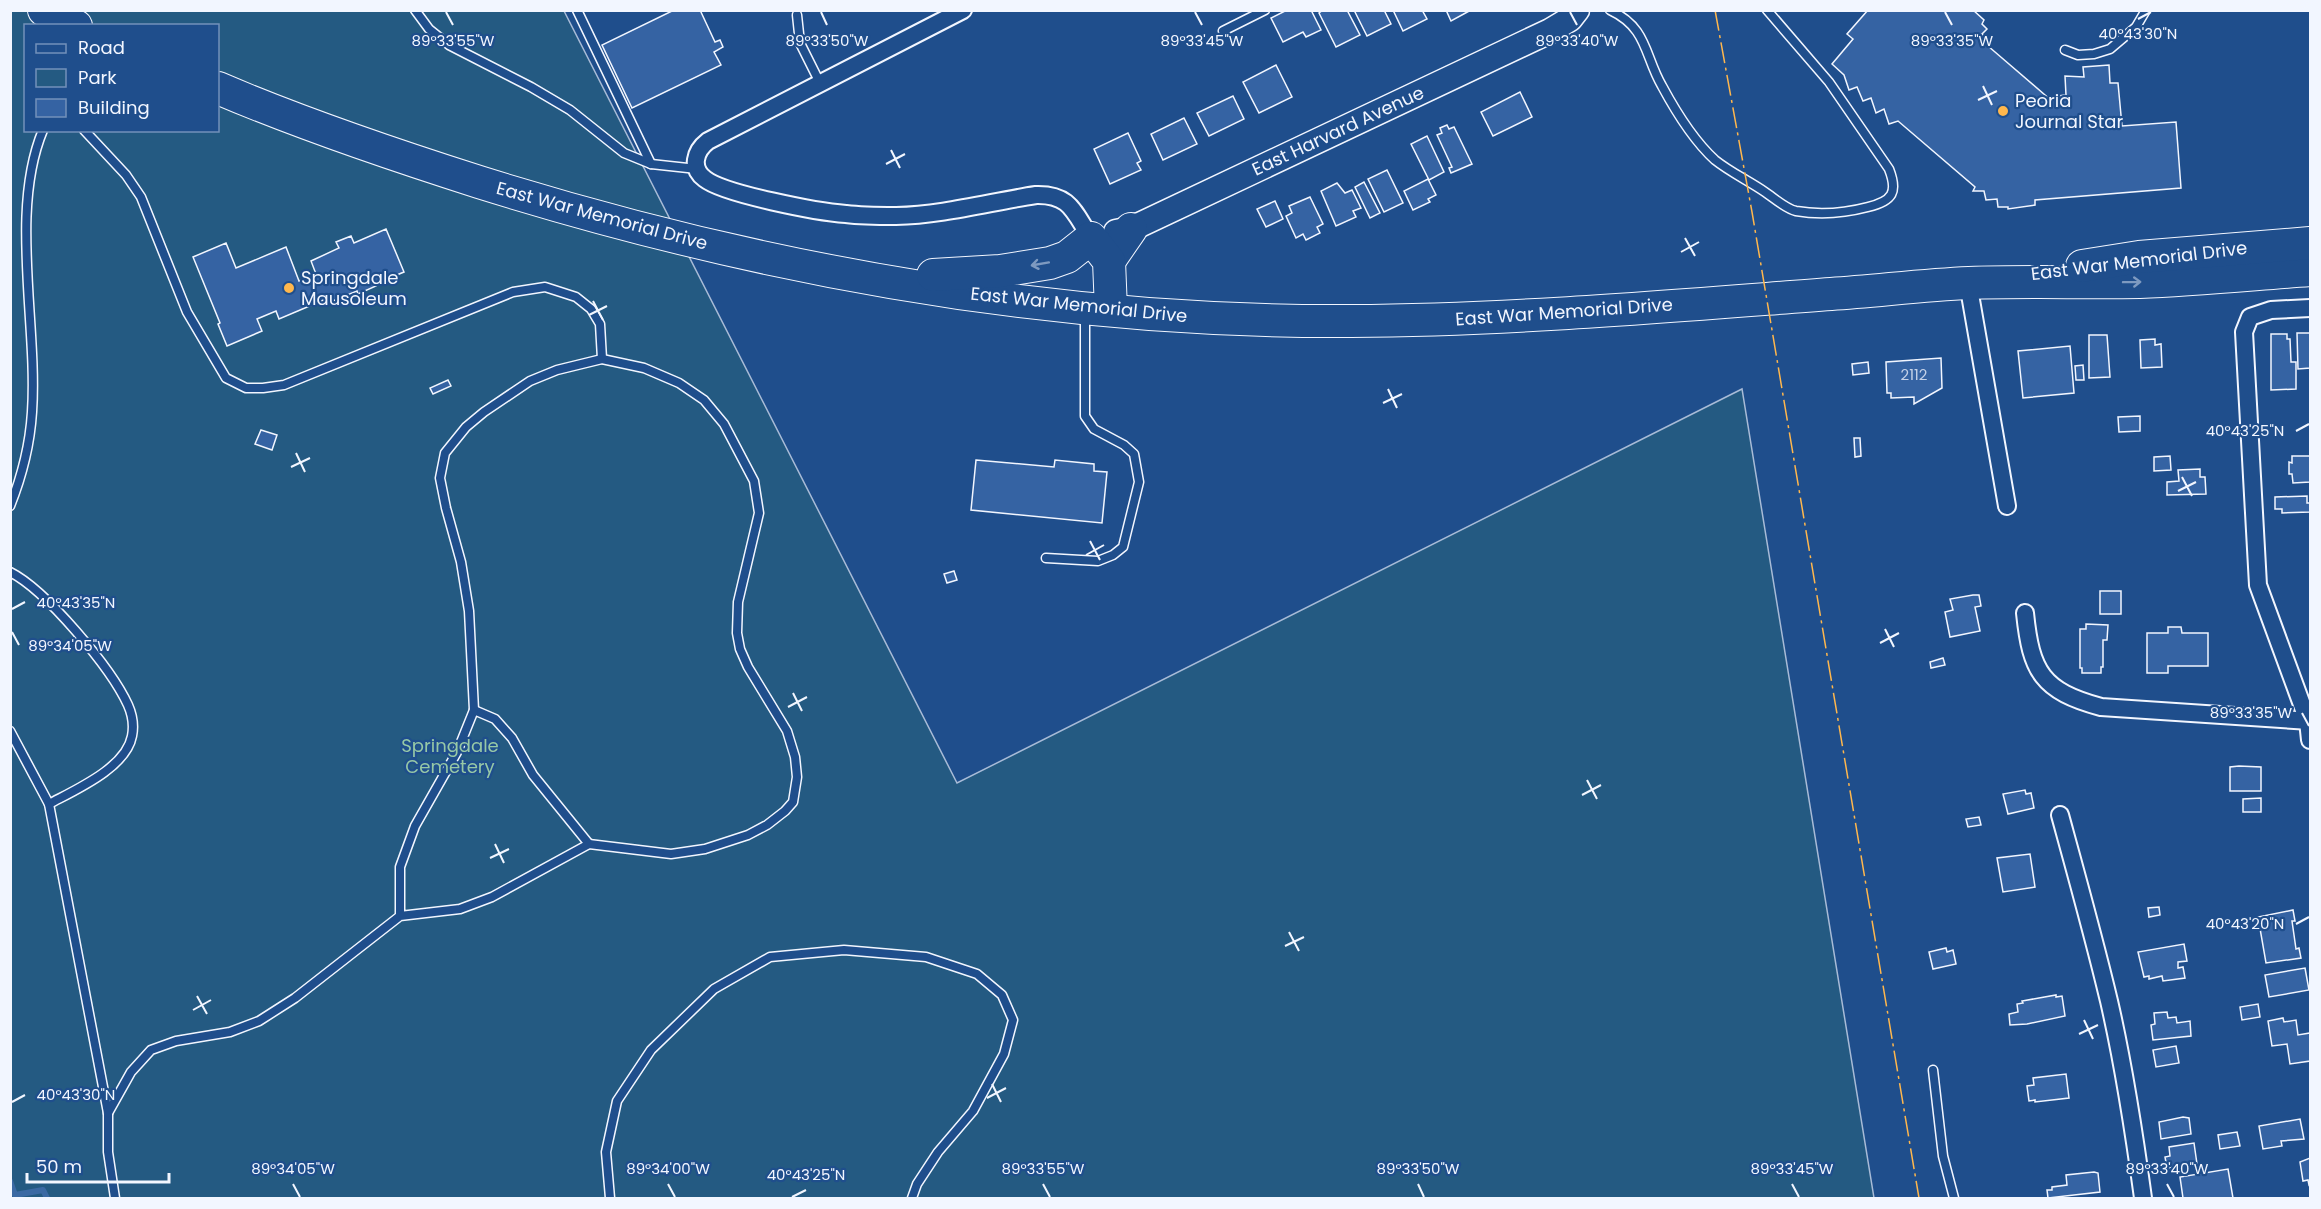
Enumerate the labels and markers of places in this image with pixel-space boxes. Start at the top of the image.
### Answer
place label: Peoria Journal Star [2015,88,2124,134]
marker: Peoria Journal Star [1996,104,2010,118]
place label: Springdale Mausoleum [301,265,407,311]
marker: Springdale Mausoleum [282,281,296,295]

